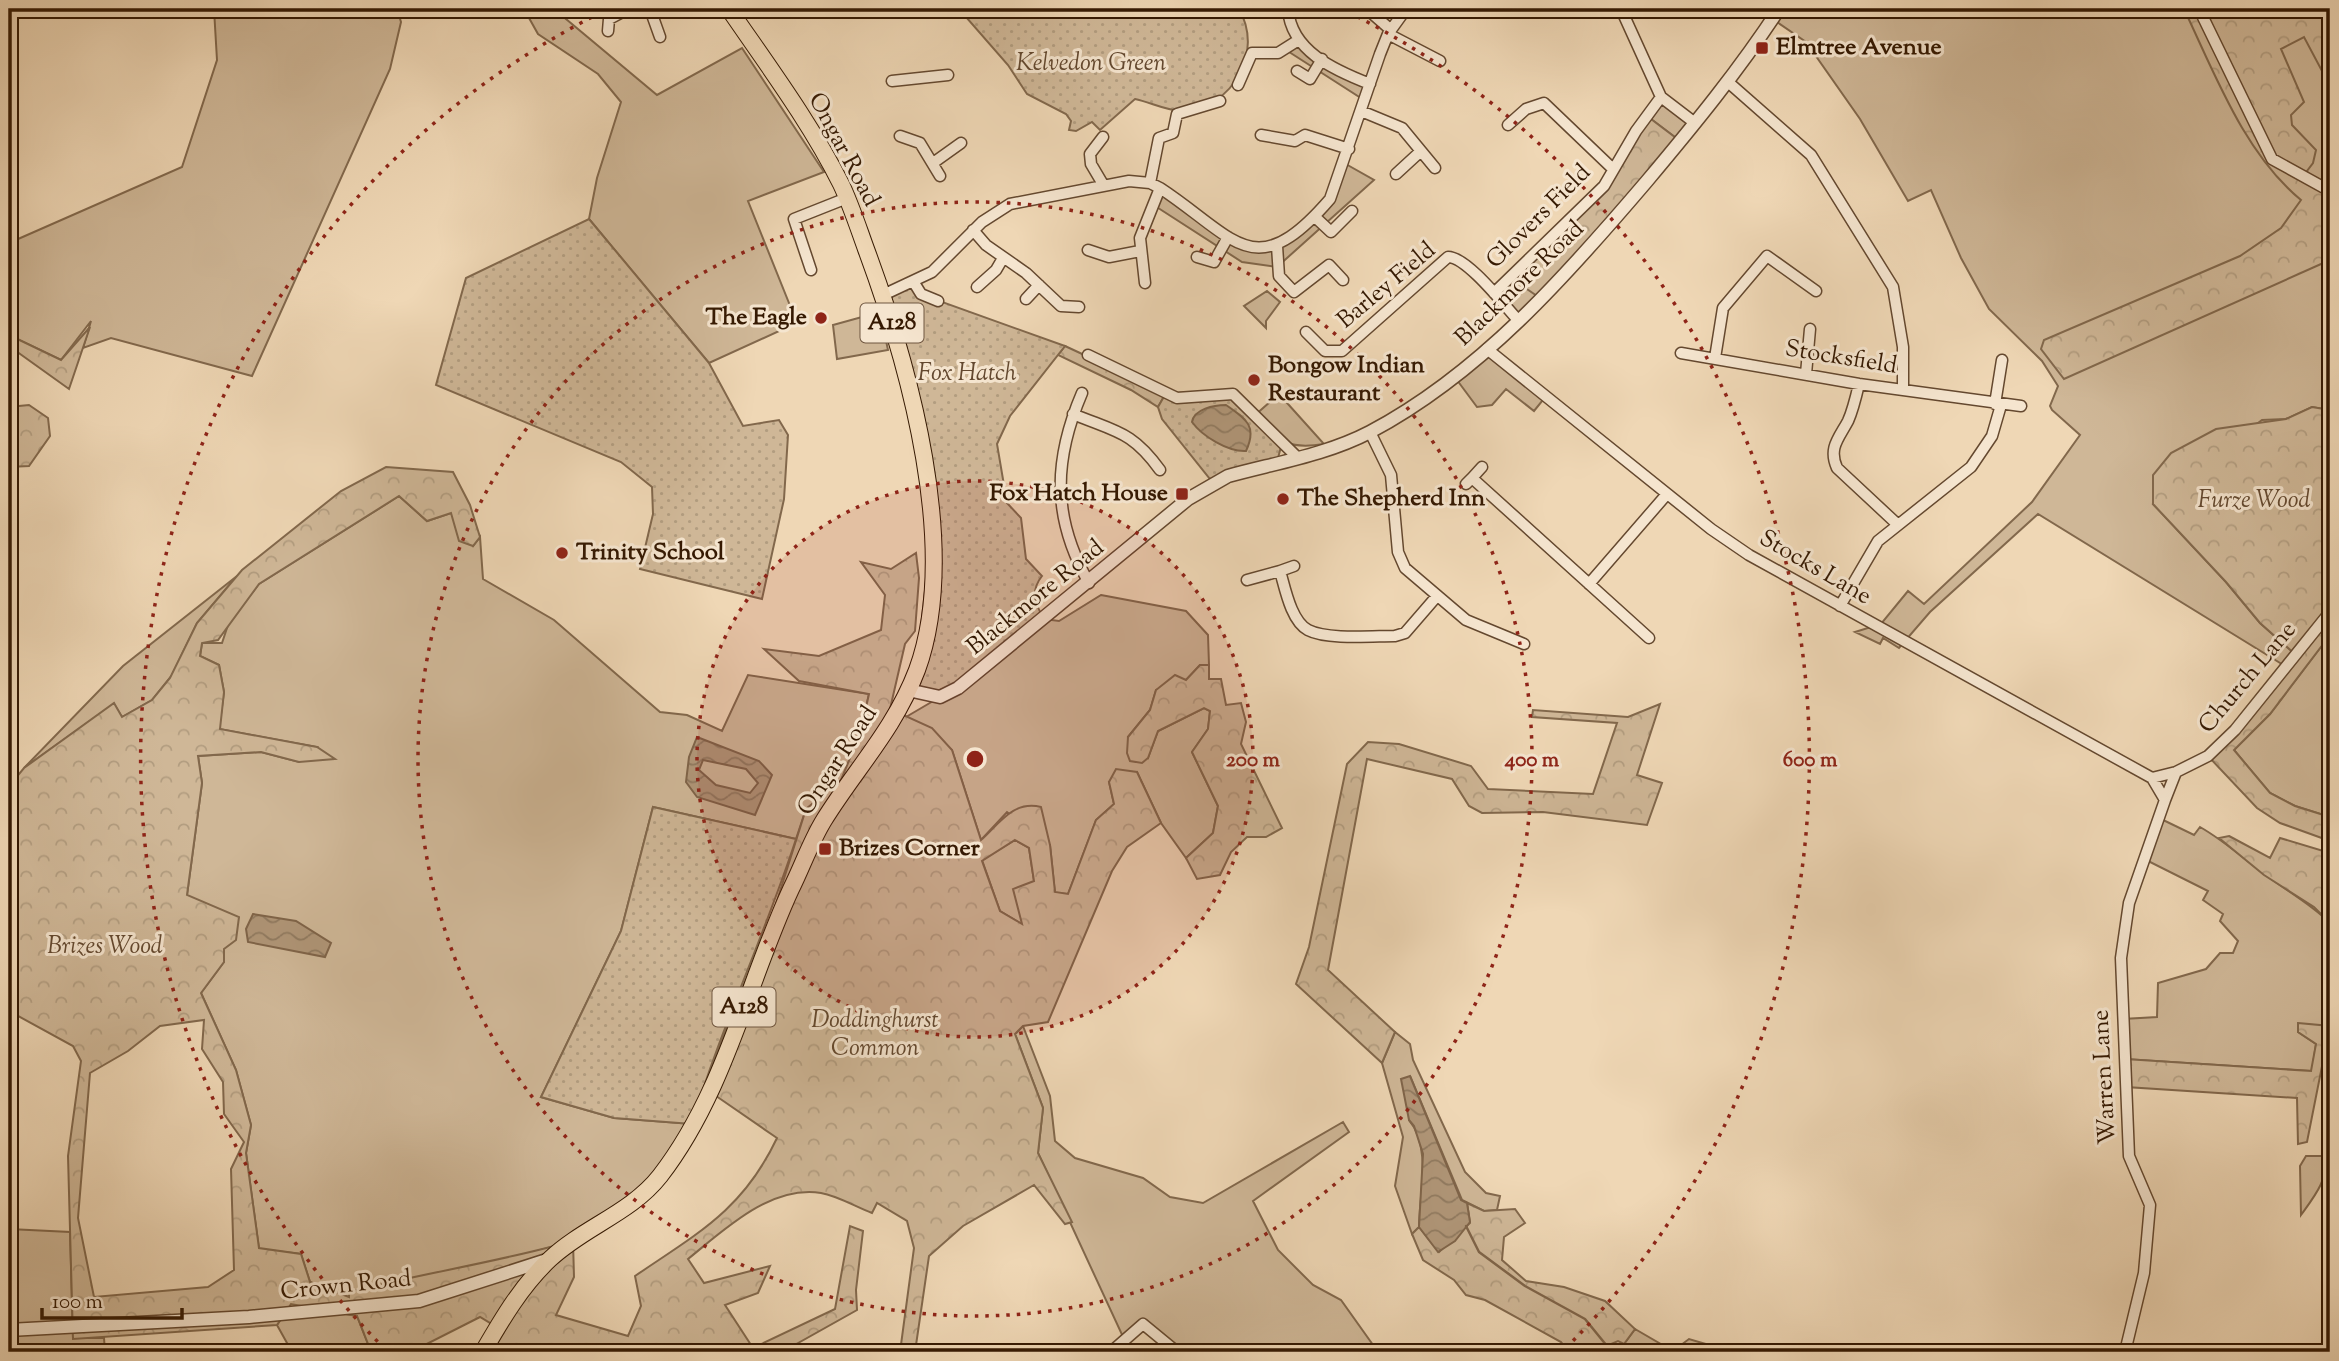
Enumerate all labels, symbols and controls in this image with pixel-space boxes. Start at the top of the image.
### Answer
place label: Elmtree Avenue [1776,31,1942,65]
marker: Elmtree Avenue [1754,40,1770,56]
park label: Kelvedon Green [1016,47,1166,81]
street label: Ongar Road [799,87,888,214]
street label: Glovers Field [1479,157,1599,277]
street label: Blackmore Road [1448,213,1593,355]
street label: Barley Field [1330,234,1444,338]
place label: The Eagle [705,301,807,335]
road number: A128 [860,304,924,342]
marker: The Eagle [813,310,829,326]
street label: Stocksfield [1783,332,1900,384]
place label: Bongow Indian Restaurant [1268,349,1426,411]
park label: Fox Hatch [918,357,1017,391]
marker: Bongow Indian Restaurant [1246,372,1262,388]
place label: Fox Hatch House [989,477,1168,511]
place label: The Shepherd Inn [1297,482,1486,516]
park label: Furze Wood [2198,484,2311,518]
marker: Fox Hatch House [1174,486,1190,502]
marker: The Shepherd Inn [1275,491,1291,507]
street label: Stocks Lane [1753,522,1877,614]
street label: Blackmore Road [960,532,1112,664]
place label: Trinity School [576,536,725,570]
marker: Trinity School [554,545,570,561]
street label: Church Lane [2191,615,2305,741]
street label: Ongar Road [790,699,887,823]
text: 200 m [1226,746,1281,776]
text: 400 m [1504,746,1560,776]
text: 600 m [1783,746,1838,776]
centre of rings [963,747,987,771]
place label: Brizes Corner [839,832,981,866]
marker: Brizes Corner [817,841,833,857]
park label: Brizes Wood [47,930,163,964]
road number: A128 [712,988,776,1026]
park label: Doddinghurst Common [811,1004,939,1066]
street label: Warren Lane [2084,1009,2126,1145]
street label: Crown Road [279,1262,414,1310]
scale bar [42,1277,182,1321]
text: 100 m [52,1288,103,1318]

